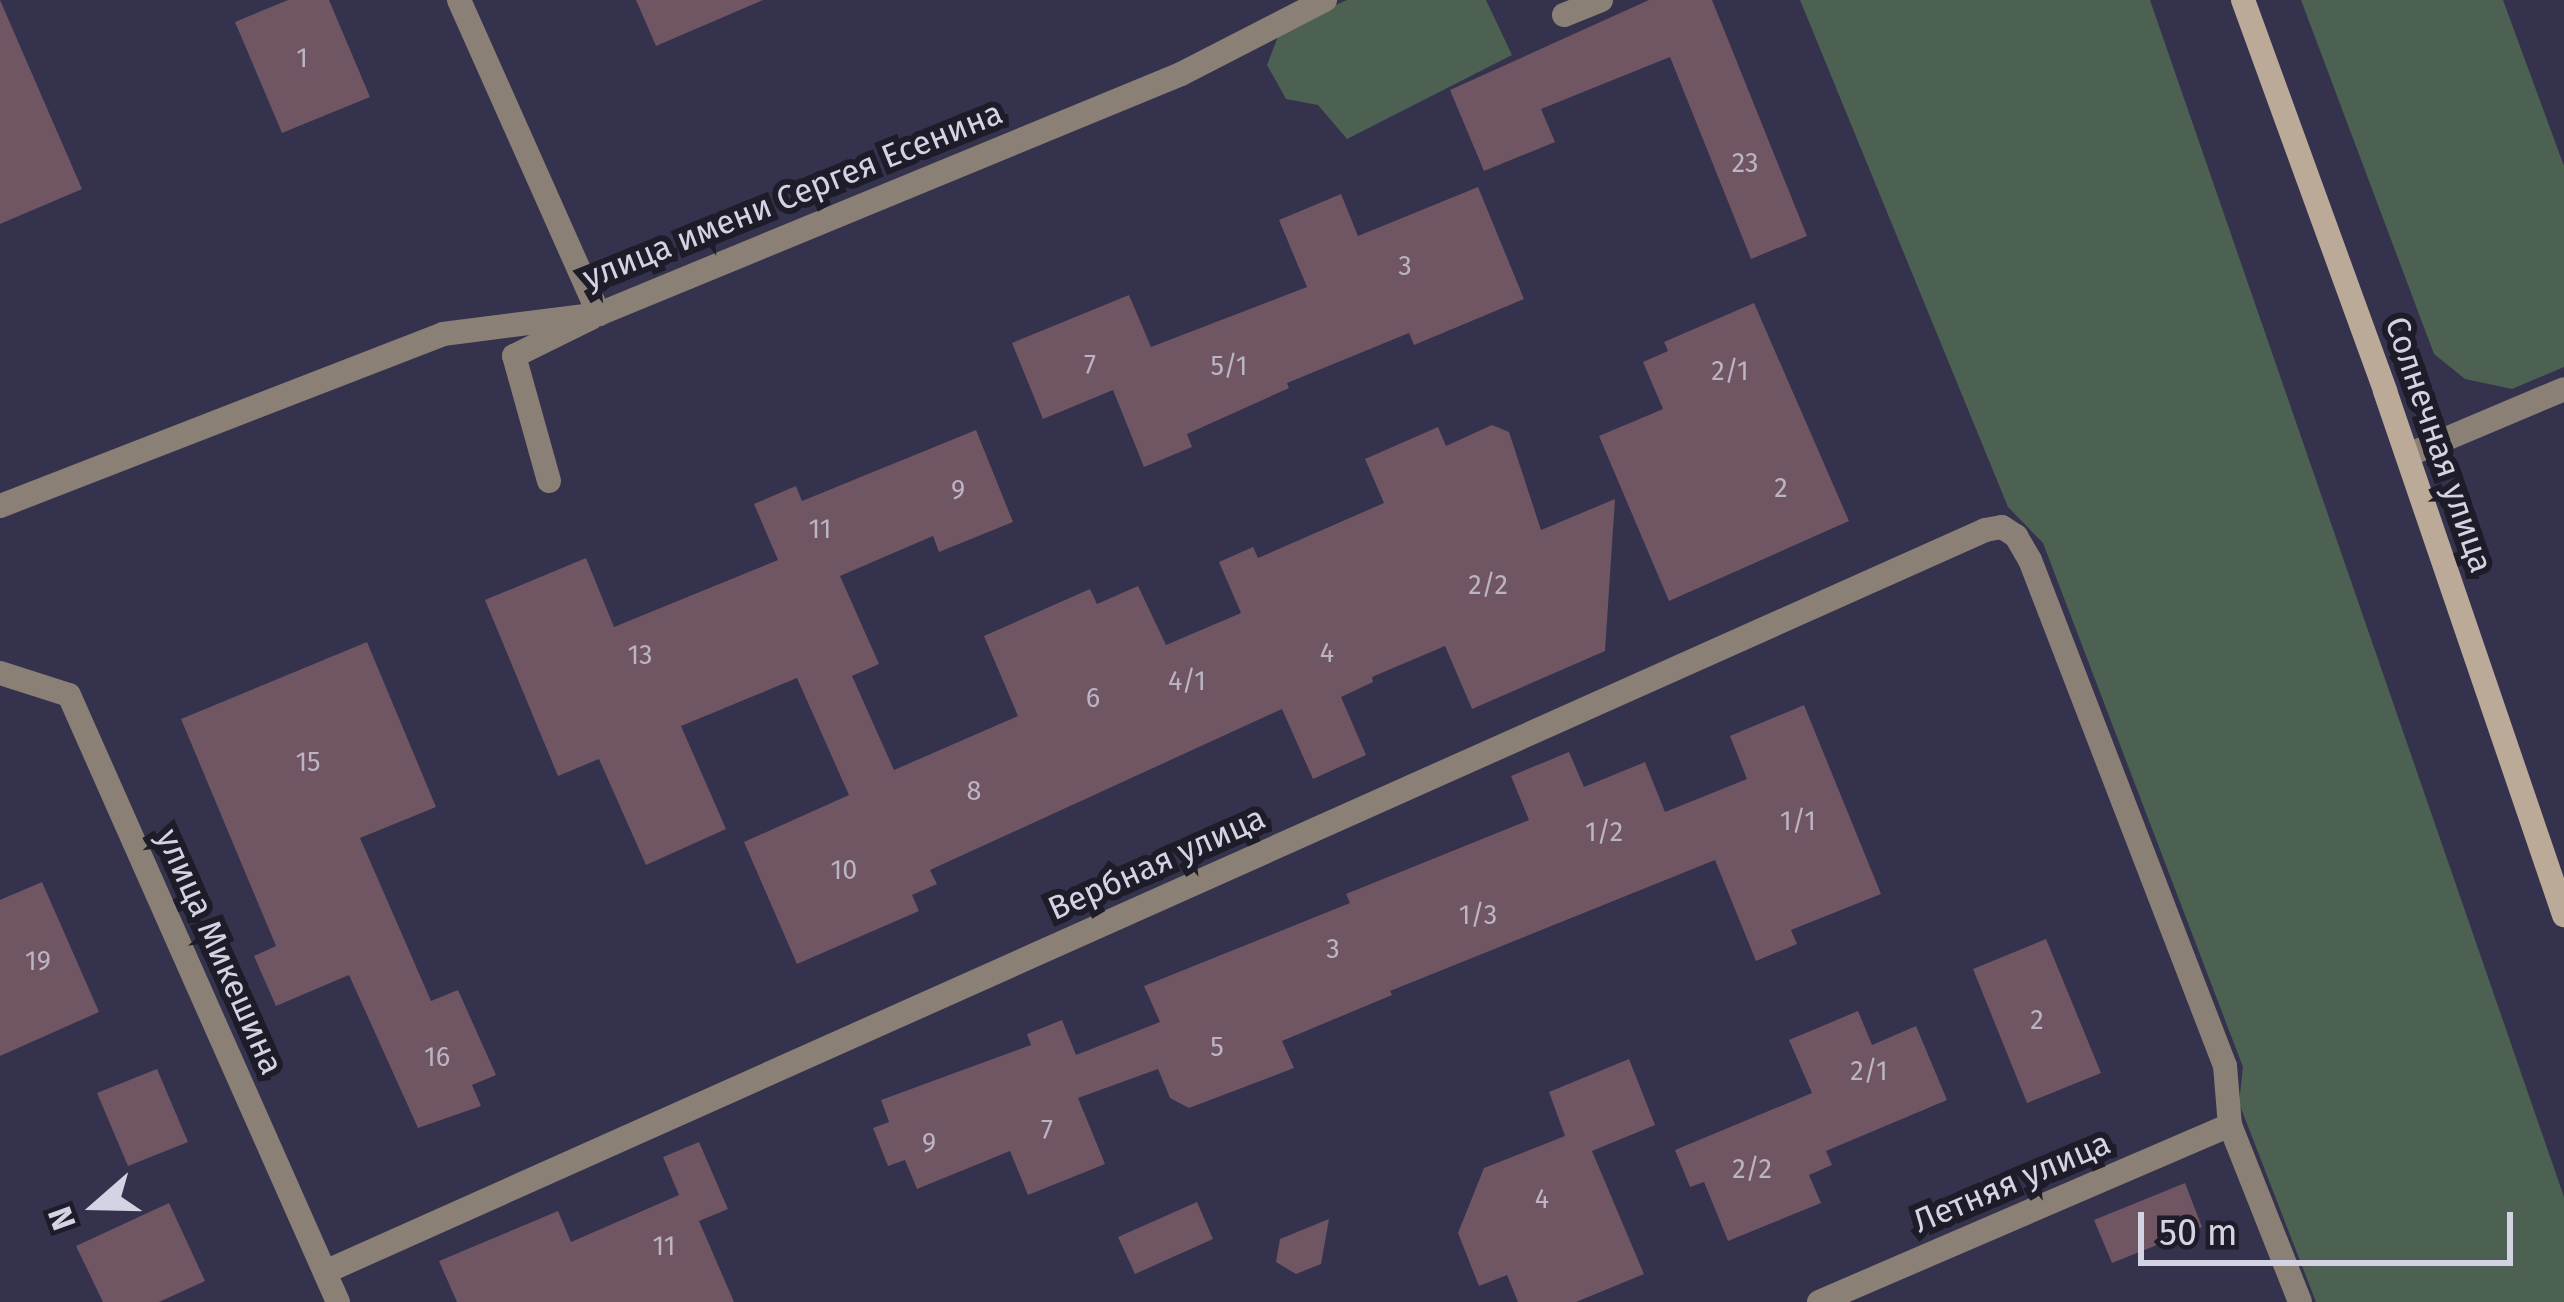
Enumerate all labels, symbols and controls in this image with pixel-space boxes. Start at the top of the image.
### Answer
house number: 1 [296,43,308,75]
street label: улица имени Сергея Есенина [577,94,1009,298]
house number: 23 [1732,148,1758,180]
house number: 3 [1398,251,1412,283]
street label: Солнечная улица [2376,312,2500,578]
house number: 7 [1084,350,1096,382]
house number: 5/1 [1210,351,1248,383]
house number: 2/1 [1711,356,1749,388]
house number: 2 [1774,473,1788,505]
house number: 9 [951,475,965,507]
house number: 11 [808,514,832,546]
house number: 2/2 [1468,570,1508,602]
house number: 4 [1320,638,1334,670]
house number: 13 [627,640,653,672]
house number: 4/1 [1168,666,1206,698]
house number: 6 [1086,683,1100,715]
house number: 15 [295,747,321,779]
house number: 8 [967,776,981,808]
street label: Вербная улица [1042,798,1272,930]
house number: 1/1 [1780,806,1816,838]
house number: 1/2 [1585,817,1623,849]
street label: улица Микешина [147,823,291,1081]
house number: 10 [831,855,857,887]
house number: 1/3 [1459,900,1497,932]
house number: 3 [1326,934,1340,966]
house number: 19 [25,946,51,978]
house number: 2 [2030,1005,2044,1037]
house number: 5 [1210,1032,1224,1064]
house number: 16 [424,1042,450,1074]
house number: 2/1 [1850,1056,1888,1088]
house number: 7 [1041,1115,1053,1147]
street label: Летняя улица [1907,1124,2117,1242]
house number: 9 [922,1128,936,1160]
north arrow [36,1146,156,1266]
house number: 2/2 [1732,1154,1772,1186]
house number: 4 [1535,1184,1549,1216]
scale bar [2144,1188,2519,1262]
text: N [40,1201,85,1235]
text: 50 m [2159,1211,2238,1255]
house number: 11 [652,1231,676,1263]

